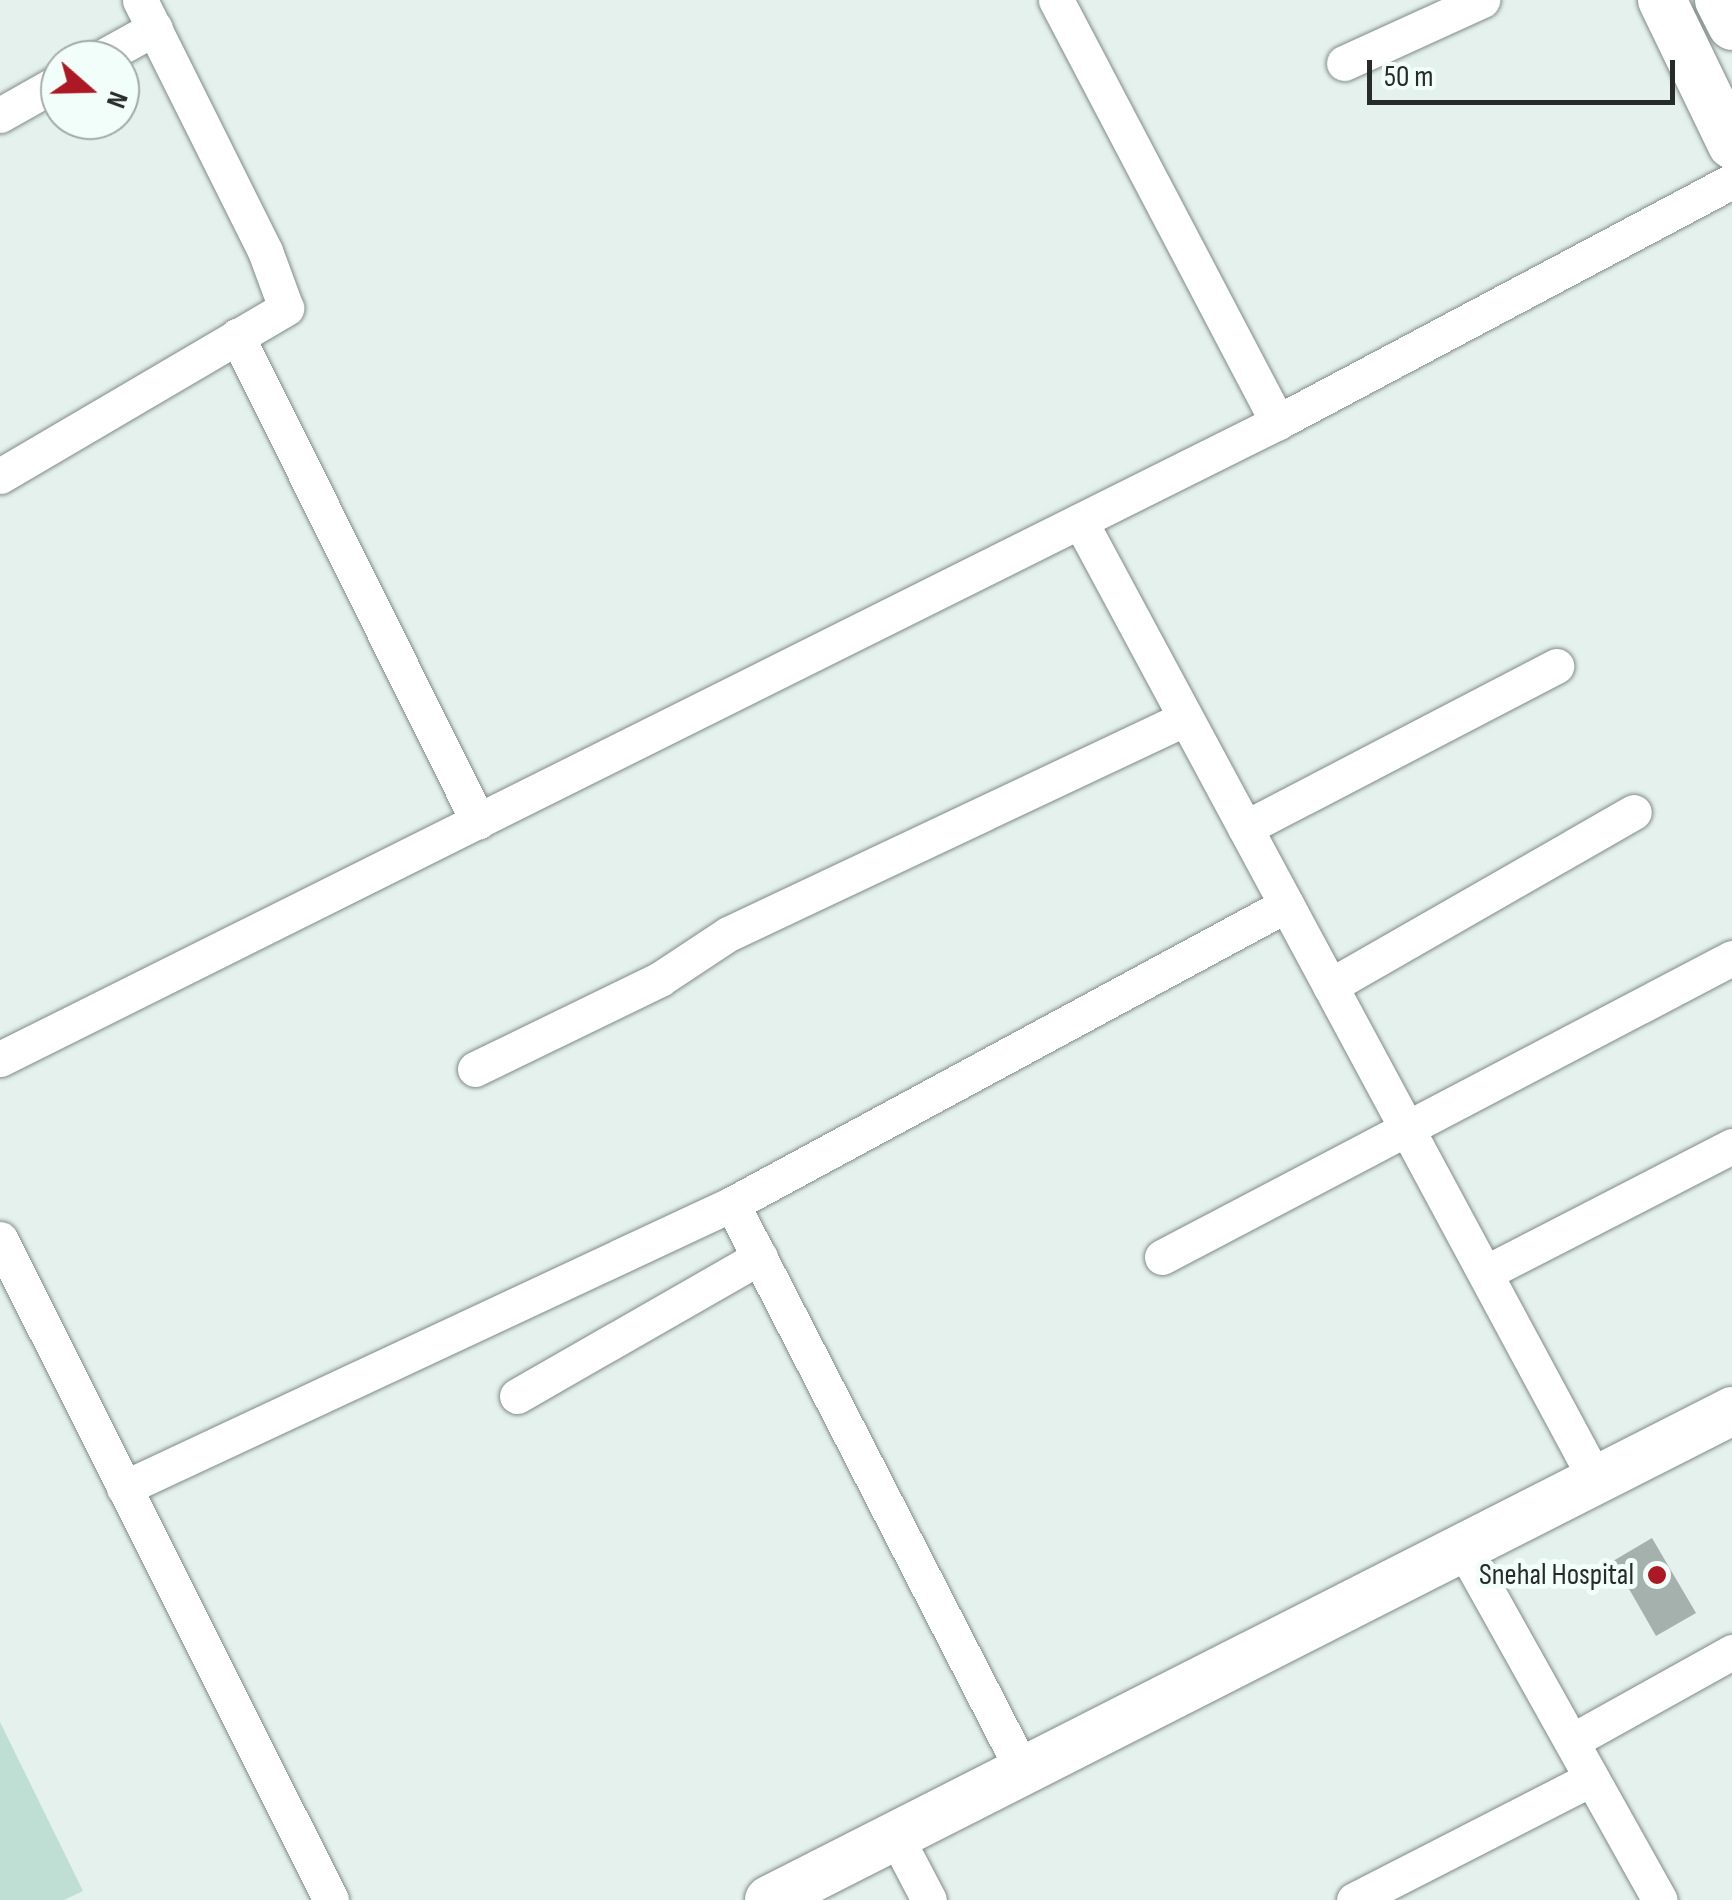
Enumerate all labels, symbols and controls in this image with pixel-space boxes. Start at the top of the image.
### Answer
north arrow [40,40,140,140]
scale bar [1372,40,1680,102]
text: 50 m [1384,59,1433,95]
text: N [99,87,135,112]
place label: Snehal Hospital [1479,1557,1634,1593]
marker: Snehal Hospital [1644,1562,1670,1588]

